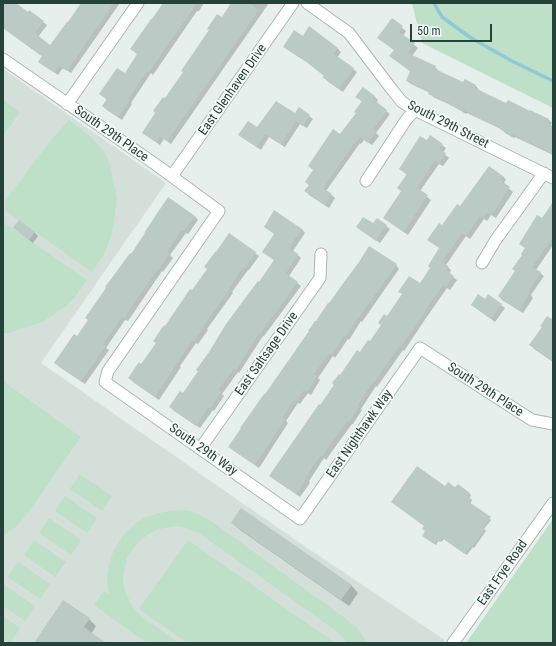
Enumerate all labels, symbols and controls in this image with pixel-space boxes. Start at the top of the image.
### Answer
scale bar [412,16,494,42]
text: 50 m [417,24,441,38]
street label: East Glenhaven Drive [196,41,270,139]
street label: South 29th Street [405,98,491,152]
street label: South 29th Place [71,103,151,165]
street label: East Saltsage Drive [232,309,302,399]
street label: South 29th Place [444,360,526,420]
street label: East Nighthawk Way [324,387,396,481]
street label: South 29th Way [166,421,240,479]
street label: East Frye Road [475,537,531,609]

